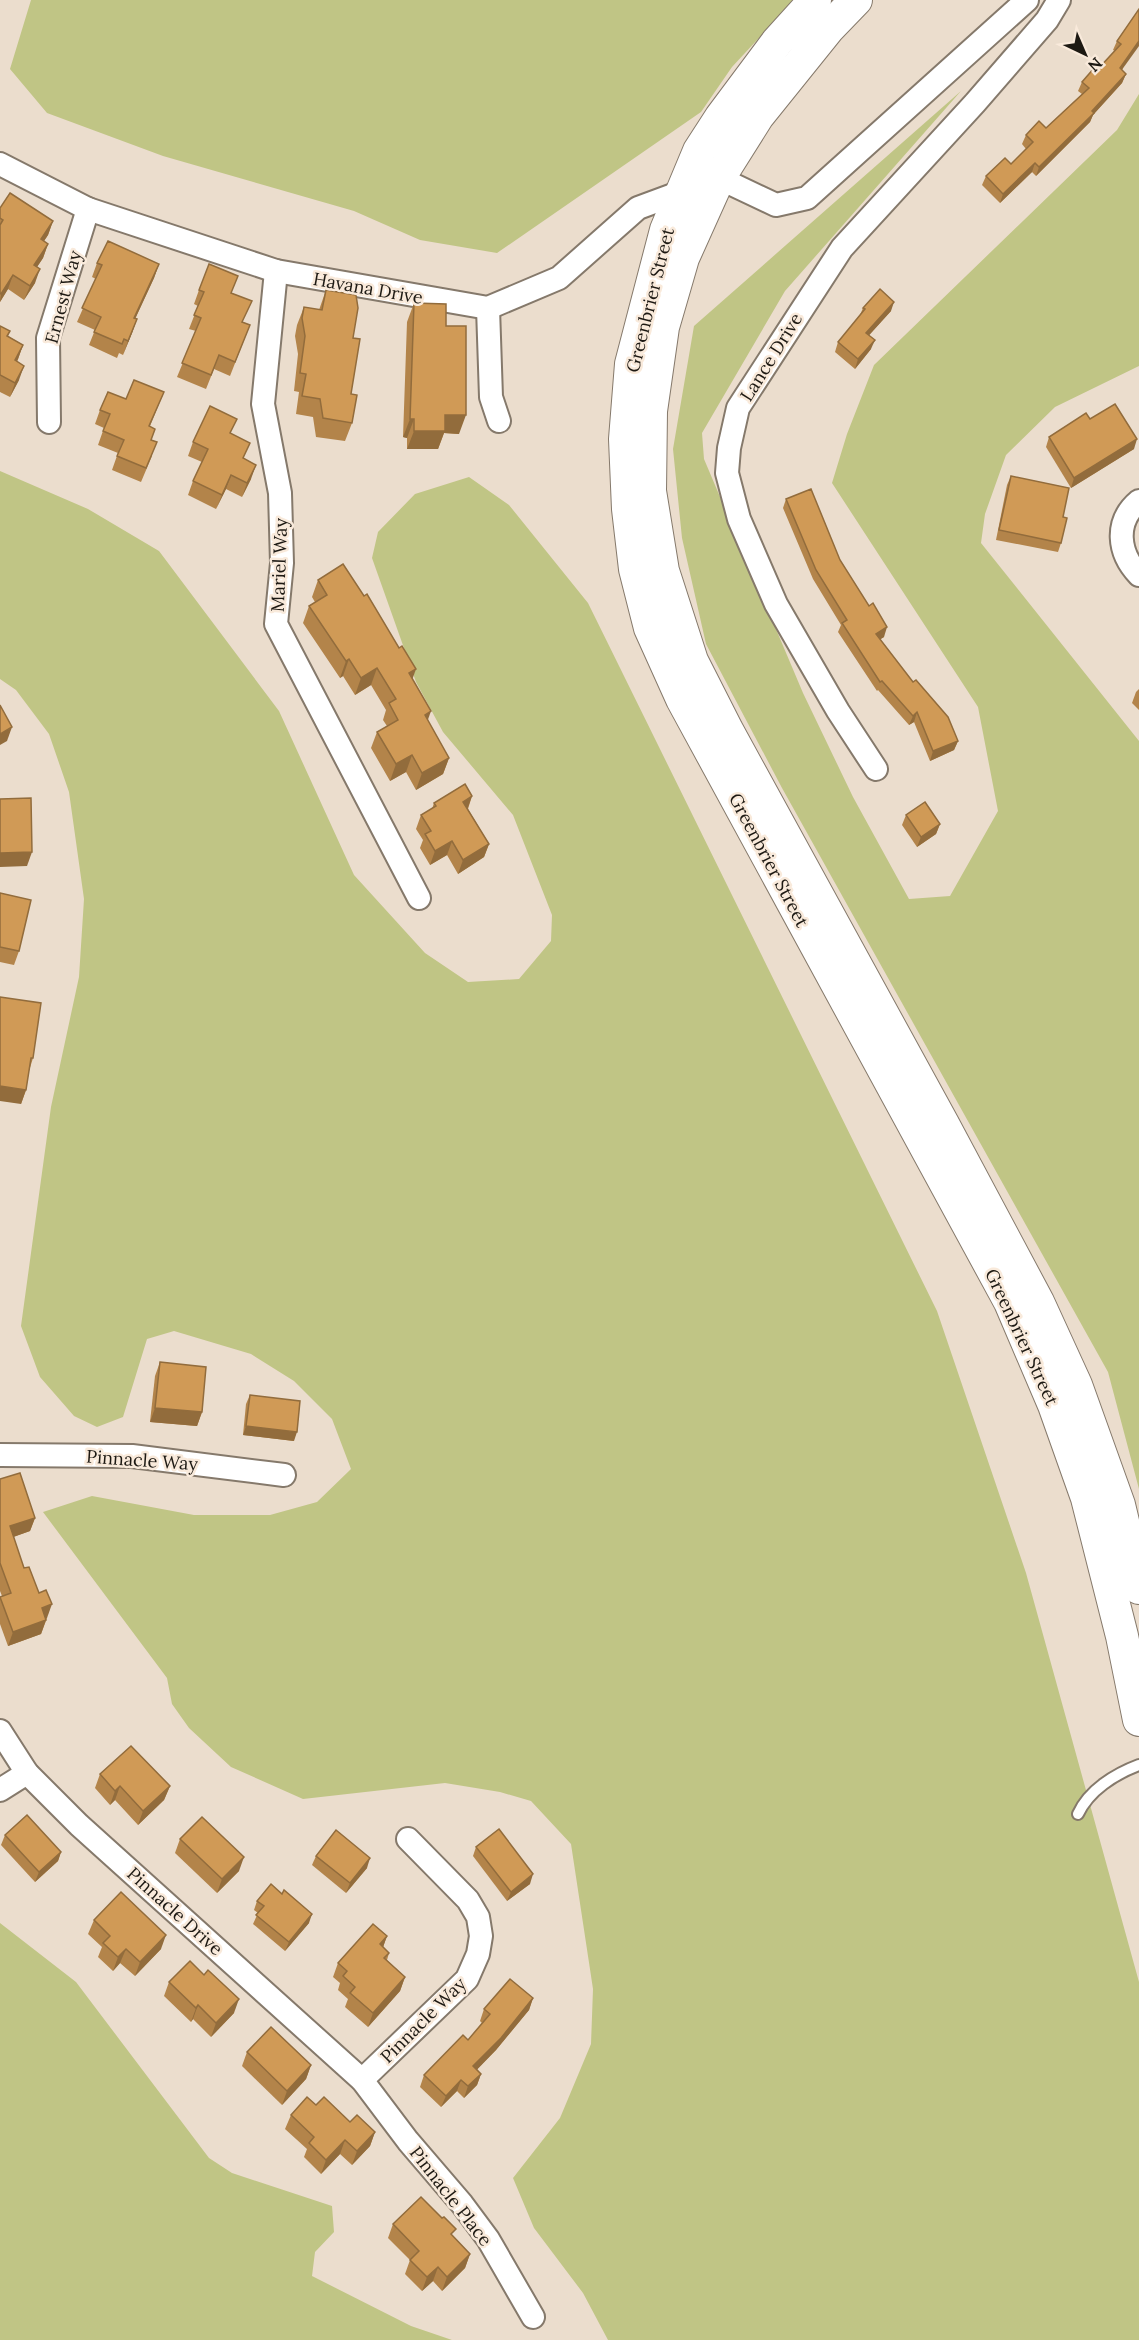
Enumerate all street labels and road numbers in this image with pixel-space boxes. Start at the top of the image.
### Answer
street label: Greenbrier Street [621,225,679,375]
street label: Ernest Way [40,247,87,346]
street label: Havana Drive [311,267,425,309]
street label: Lance Drive [735,308,807,406]
street label: Mariel Way [266,517,292,612]
street label: Greenbrier Street [724,789,814,931]
street label: Greenbrier Street [980,1265,1064,1409]
street label: Pinnacle Way [85,1445,199,1475]
street label: Pinnacle Drive [122,1862,228,1960]
street label: Pinnacle Way [375,1972,471,2068]
street label: Pinnacle Place [405,2142,497,2251]

